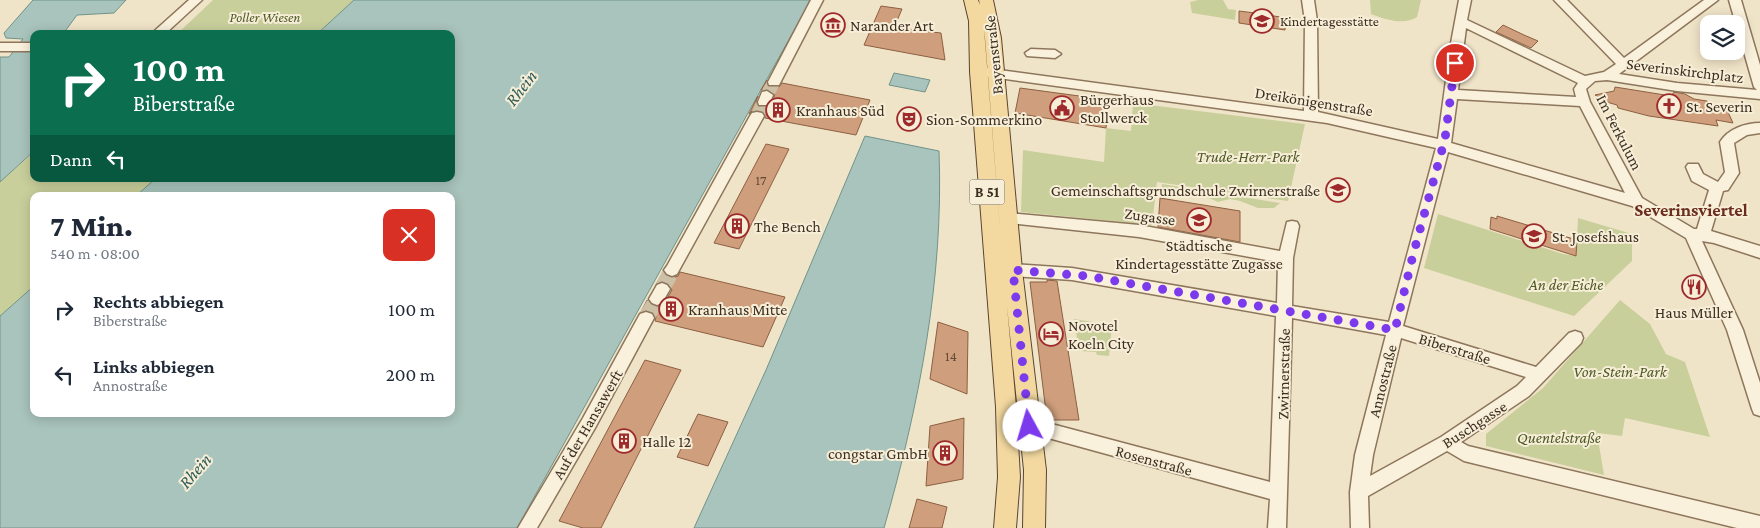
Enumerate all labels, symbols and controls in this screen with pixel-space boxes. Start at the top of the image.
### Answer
school or university icon: Kindertagesstätte [1249,8,1275,34]
park label: Poller Wiesen [230,9,300,25]
museum icon: Narander Art [820,12,846,38]
place label: Kindertagesstätte [1280,13,1379,29]
street label: Bayenstraße [981,15,1007,95]
map controls [1700,15,1745,60]
button: layers [1700,15,1745,60]
place label: Narander Art [850,17,934,34]
pin [1434,42,1476,84]
icon: arrive [1441,49,1469,77]
icon: right [50,50,115,115]
text: 100 m [133,50,225,89]
street label: Severinskirchplatz [1625,55,1745,87]
water label: Rhein [501,66,541,110]
street label: Dreikönigenstraße [1254,84,1374,120]
text: Biberstraße [133,91,235,116]
place label: Bürgerhaus Stollwerck [1080,91,1154,126]
street label: Im Ferkulum [1593,92,1646,173]
church icon: St. Severin [1656,93,1682,119]
public building icon: Bürgerhaus Stollwerck [1049,95,1075,121]
building icon: Kranhaus Süd [765,97,791,123]
place label: St. Severin [1686,98,1753,115]
place label: Kranhaus Süd [796,102,885,119]
theatre icon: Sion-Sommerkino [896,106,922,132]
place label: Sion-Sommerkino [926,111,1042,128]
icon: left [102,145,130,173]
park label: Trude-Herr-Park [1197,148,1300,165]
text: Dann [50,149,92,170]
house number: 17 [755,172,767,188]
school or university icon: Gemeinschaftsgrundschule Zwirnerstraße [1325,177,1351,203]
road number: B 51 [970,180,1004,204]
place label: Gemeinschaftsgrundschule Zwirnerstraße [1051,182,1320,200]
district label: Severinsviertel [1634,200,1748,220]
street label: Zugasse [1123,205,1177,229]
school or university icon: Städtische Kindertagesstätte Zugasse [1186,207,1212,233]
text: 7 Min. [50,209,133,242]
button: close [383,209,435,261]
building icon: The Bench [724,213,750,239]
place label: The Bench [754,218,821,235]
school or university icon: St. Josefshaus [1521,223,1547,249]
place label: St. Josefshaus [1552,228,1639,246]
place label: Städtische Kindertagesstätte Zugasse [1115,237,1283,273]
text: 540 m · 08:00 [50,245,140,262]
restaurant icon: Haus Müller [1681,274,1707,300]
park label: An der Eiche [1528,276,1603,293]
text: Rechts abbiegen [93,291,224,312]
icon: right [50,296,78,324]
building icon: Kranhaus Mitte [658,296,684,322]
text: 100 m [388,299,435,320]
place label: Kranhaus Mitte [688,301,787,318]
place label: Haus Müller [1655,304,1734,321]
text: Biberstraße [93,312,167,329]
place label: Novotel Koeln City [1068,317,1135,353]
hotel icon: Novotel Koeln City [1038,321,1064,347]
street label: Zwirnerstraße [1274,328,1293,420]
street label: Biberstraße [1417,330,1493,367]
street label: Annostraße [1365,343,1400,419]
house number: 14 [945,348,957,364]
text: Links abbiegen [93,356,215,377]
icon: left [50,361,78,389]
park label: Von-Stein-Park [1573,363,1668,380]
text: 200 m [386,364,435,385]
street label: Auf der Hansawerft [549,366,626,482]
text: Annostraße [93,377,168,394]
street label: Buschgasse [1439,397,1510,452]
position arrow [1002,399,1054,451]
building icon: Halle 12 [611,428,637,454]
park label: Quentelstraße [1517,429,1601,447]
place label: Halle 12 [642,433,692,450]
building icon: congstar GmbH [932,440,958,466]
street label: Rosenstraße [1114,442,1194,479]
place label: congstar GmbH [828,445,928,463]
water label: Rhein [175,450,215,492]

